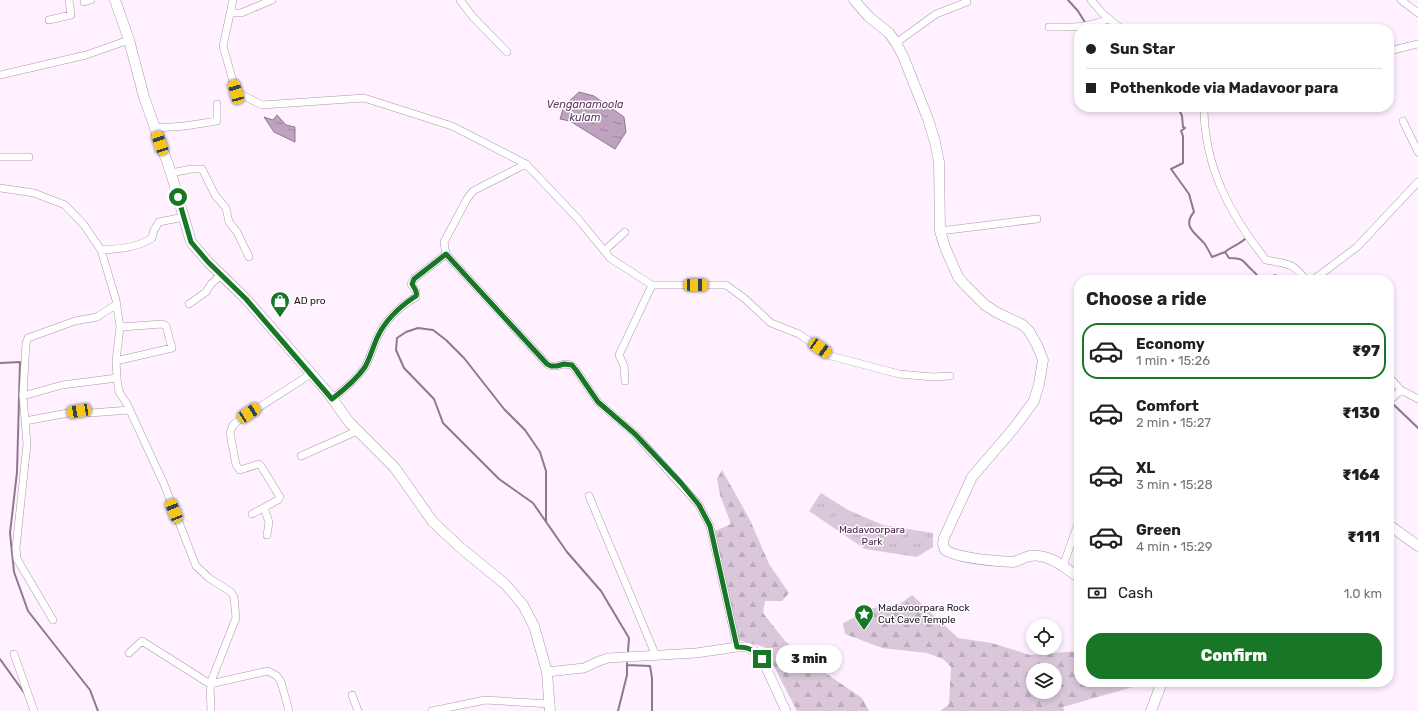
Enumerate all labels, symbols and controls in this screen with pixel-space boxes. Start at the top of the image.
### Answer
text: Sun Star [1110,40,1175,58]
car [227,79,245,105]
text: Pothenkode via Madavoor para [1110,79,1338,97]
water label: Venganamoola kulam [546,98,624,124]
car [150,130,170,156]
route start [169,188,187,206]
car [684,279,708,291]
text: Choose a ride [1086,288,1207,310]
shop icon: AD pro [269,290,291,318]
place label: AD pro [294,295,326,307]
icon: car [1088,333,1124,369]
text: Economy [1136,335,1205,353]
car [807,336,833,360]
text: ₹97 [1352,342,1380,360]
text: 1 min · 15:26 [1136,353,1210,368]
icon: car [1088,395,1124,431]
text: Comfort [1136,397,1199,415]
car [236,401,262,425]
car [66,403,92,419]
text: ₹130 [1342,404,1380,422]
text: 2 min · 15:27 [1136,415,1211,430]
icon: car [1088,457,1124,493]
text: XL [1136,459,1155,477]
text: ₹164 [1342,466,1380,484]
text: 3 min · 15:28 [1136,477,1213,492]
car [164,498,184,524]
icon: car [1088,519,1124,555]
text: Green [1136,521,1181,539]
park label: Madavoorpara Park [839,524,905,548]
text: ₹111 [1347,528,1380,546]
text: 4 min · 15:29 [1136,539,1212,554]
icon: cash [1086,582,1108,604]
text: Cash [1118,584,1153,602]
text: 1.0 km [1344,586,1382,601]
place label: Madavoorpara Rock Cut Cave Temple [878,602,970,626]
place icon: Madavoorpara Rock Cut Cave Temple [853,603,875,631]
map controls [1026,619,1062,699]
button: locate [1026,619,1062,655]
button: Confirm [1086,633,1382,679]
callout: 3 min [776,645,842,673]
route end [753,650,771,668]
text: 3 min [791,651,827,666]
button: layers [1026,663,1062,699]

